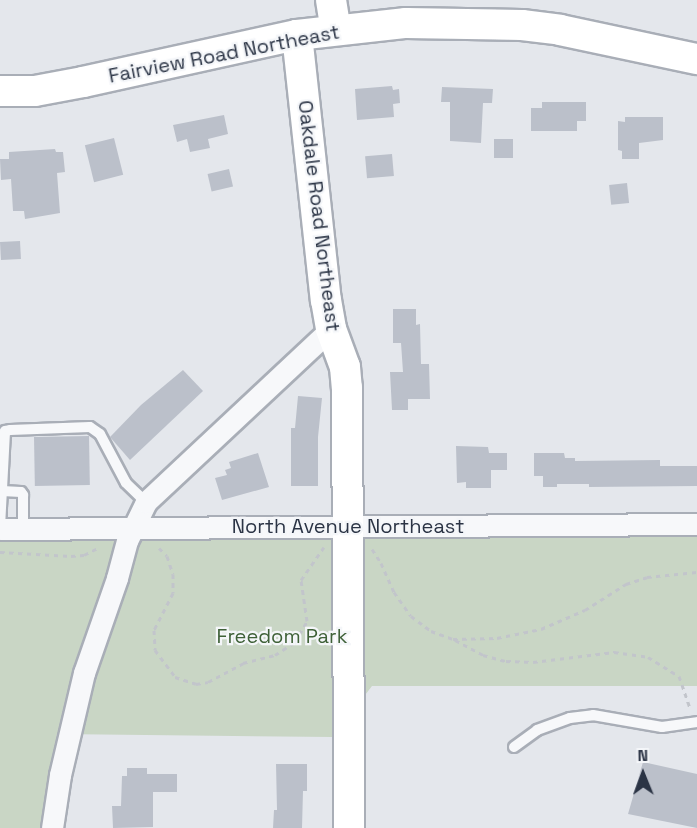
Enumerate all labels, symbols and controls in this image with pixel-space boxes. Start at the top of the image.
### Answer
street label: Fairview Road Northeast [107,20,341,88]
street label: Oakdale Road Northeast [293,99,345,333]
street label: North Avenue Northeast [232,514,464,538]
park label: Freedom Park [217,624,347,648]
north arrow [613,744,673,804]
text: N [637,745,648,766]

